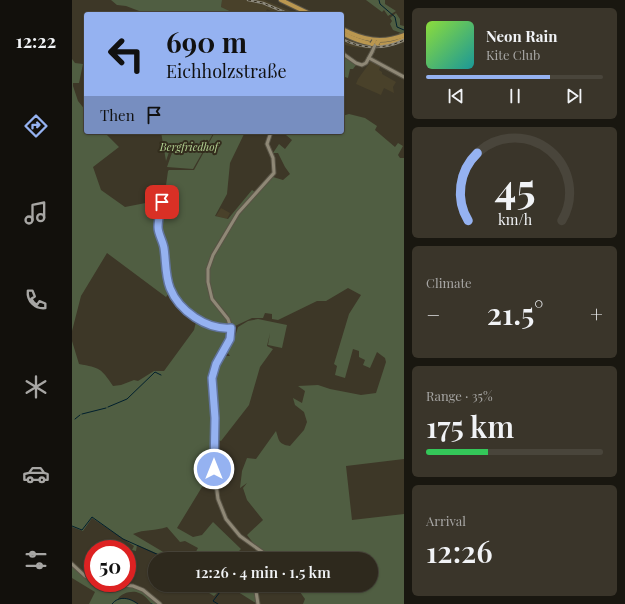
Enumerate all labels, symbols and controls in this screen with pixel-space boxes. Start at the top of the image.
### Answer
text: 690 m [166,23,247,60]
text: Neon Rain [486,26,557,46]
icon: left [100,28,152,80]
text: 12:22 [16,29,56,53]
text: Kite Club [486,46,540,63]
text: Eichholzstraße [166,59,287,83]
icon: previous [445,85,467,107]
icon: pause [504,85,526,107]
icon: next [563,85,585,107]
icon: arrive [143,104,165,126]
text: Then [100,105,135,125]
icon: directions [22,112,50,140]
park label: Bergfriedhof [159,139,221,154]
text: 45 [494,159,535,214]
pin [145,185,179,219]
icon: arrive [151,191,173,213]
icon: music [22,199,50,227]
text: km/h [497,209,532,228]
text: Climate [426,274,472,291]
icon: phone [22,286,50,314]
text: 21.5° [487,293,544,333]
text: − [426,299,440,329]
text: + [590,299,603,329]
icon: climate [22,373,50,401]
text: Range · 35% [426,387,493,404]
text: 175 km [426,406,514,446]
position arrow [193,448,235,490]
icon: car [22,460,50,488]
text: Arrival [426,512,466,529]
text: 12:26 [426,531,493,571]
speed limit sign: 50 [84,540,136,592]
icon: filters [22,546,50,574]
text: 12:26 · 4 min · 1.5 km [195,562,331,582]

